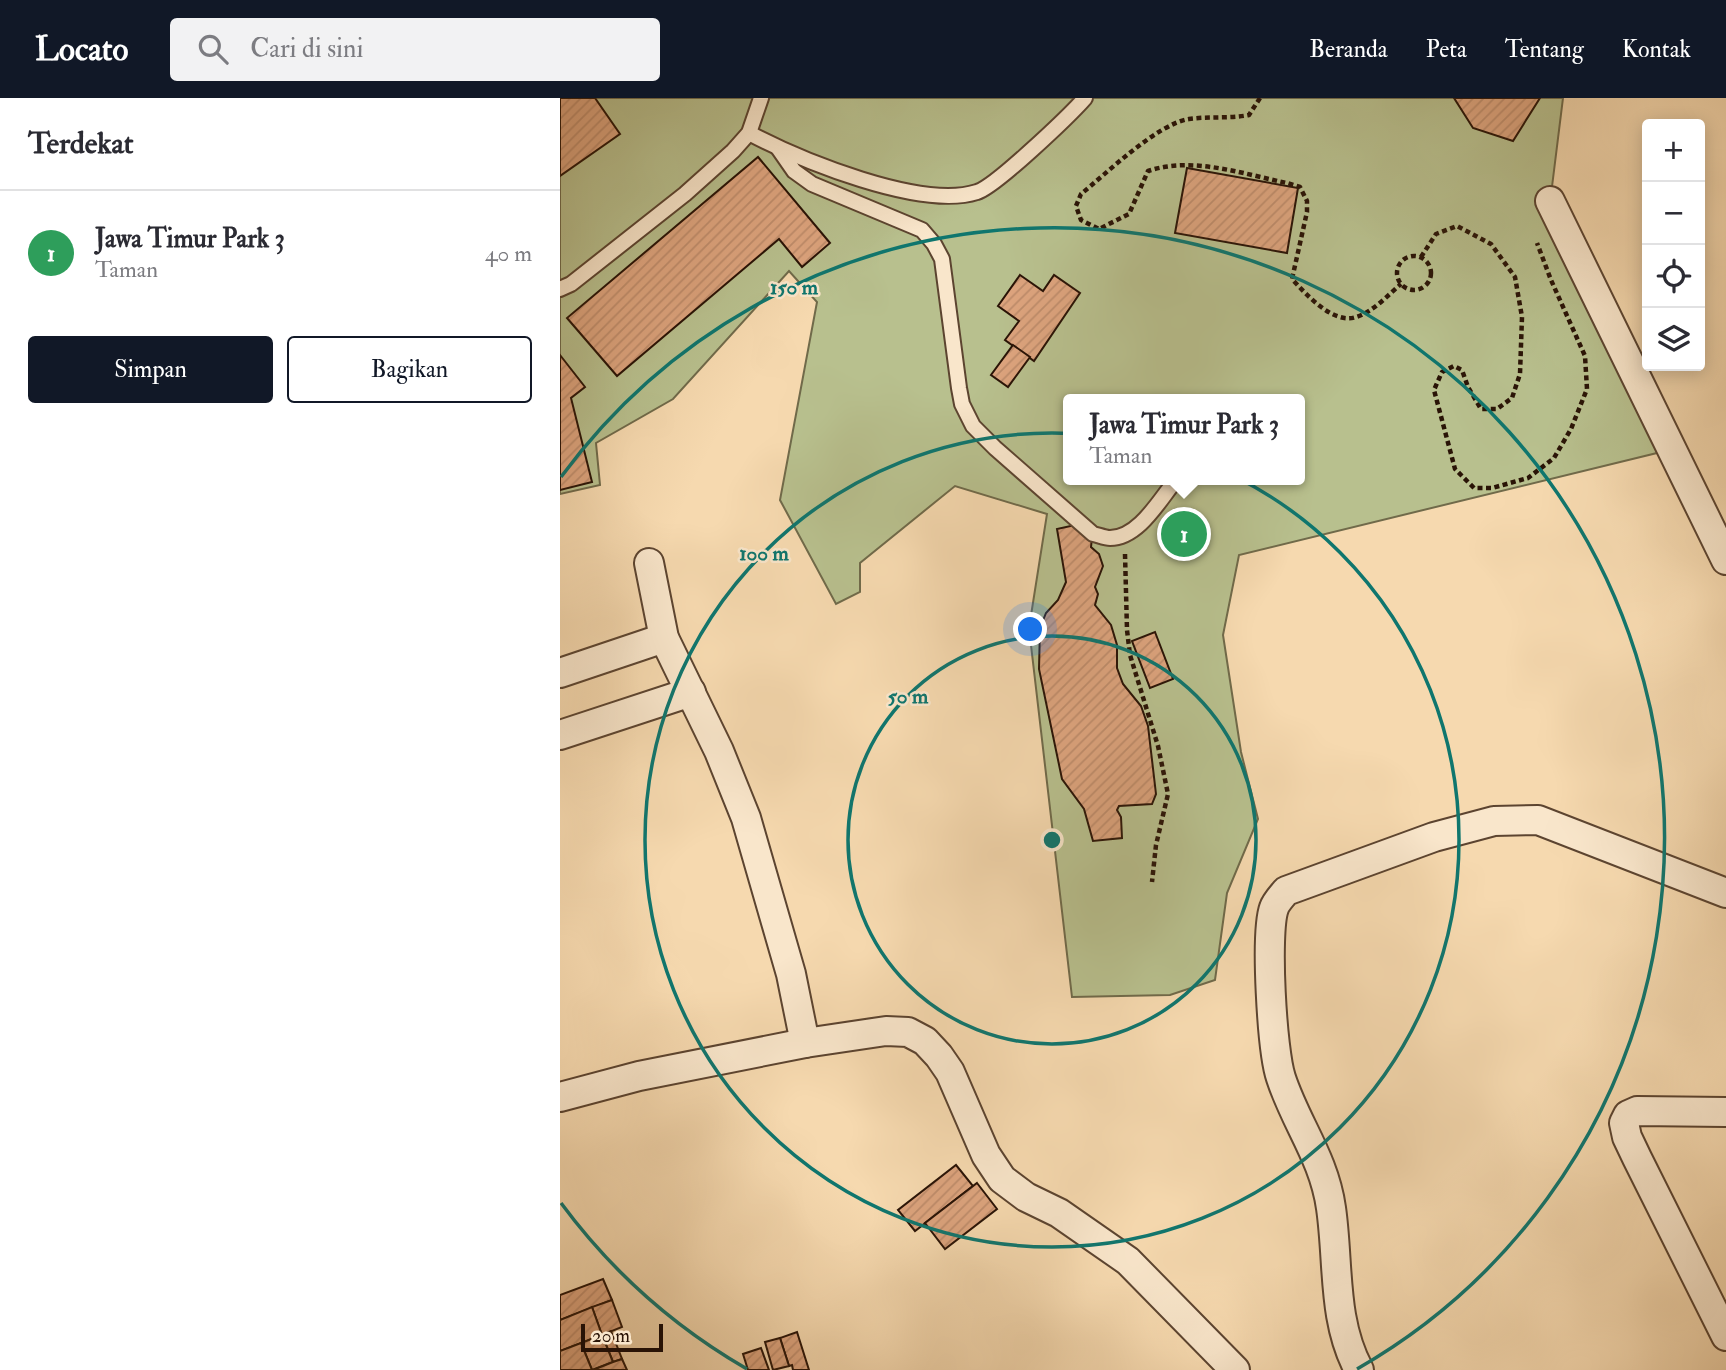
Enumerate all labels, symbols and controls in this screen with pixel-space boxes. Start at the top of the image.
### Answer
search box [170,18,660,81]
text: Locato [35,29,128,70]
icon: search [194,30,232,68]
text: Cari di sini [250,33,363,65]
text: Beranda [1309,34,1388,65]
text: Peta [1426,34,1467,65]
text: Tentang [1505,34,1584,65]
text: Kontak [1622,34,1691,65]
map controls [1642,119,1705,371]
button: + [1642,119,1705,182]
text: Terdekat [28,125,133,162]
button: − [1642,182,1705,245]
text: Jawa Timur Park 3 [95,223,285,255]
text: 1 [47,239,55,268]
text: 40 m [485,239,532,268]
button: locate [1642,245,1705,308]
text: Taman [95,255,158,284]
text: 150 m [770,274,819,301]
button: layers [1642,308,1705,371]
button: Simpan [28,336,273,403]
button: Bagikan [287,336,532,403]
popup [1063,394,1305,485]
text: Jawa Timur Park 3 [1089,409,1279,441]
text: Taman [1089,441,1152,470]
pin: 1 [1161,508,1207,560]
text: 100 m [739,540,790,567]
your location [1013,612,1047,646]
text: 50 m [888,683,929,710]
centre of rings [1040,828,1064,852]
scale bar [581,1321,663,1353]
text: 20 m [592,1324,630,1348]

